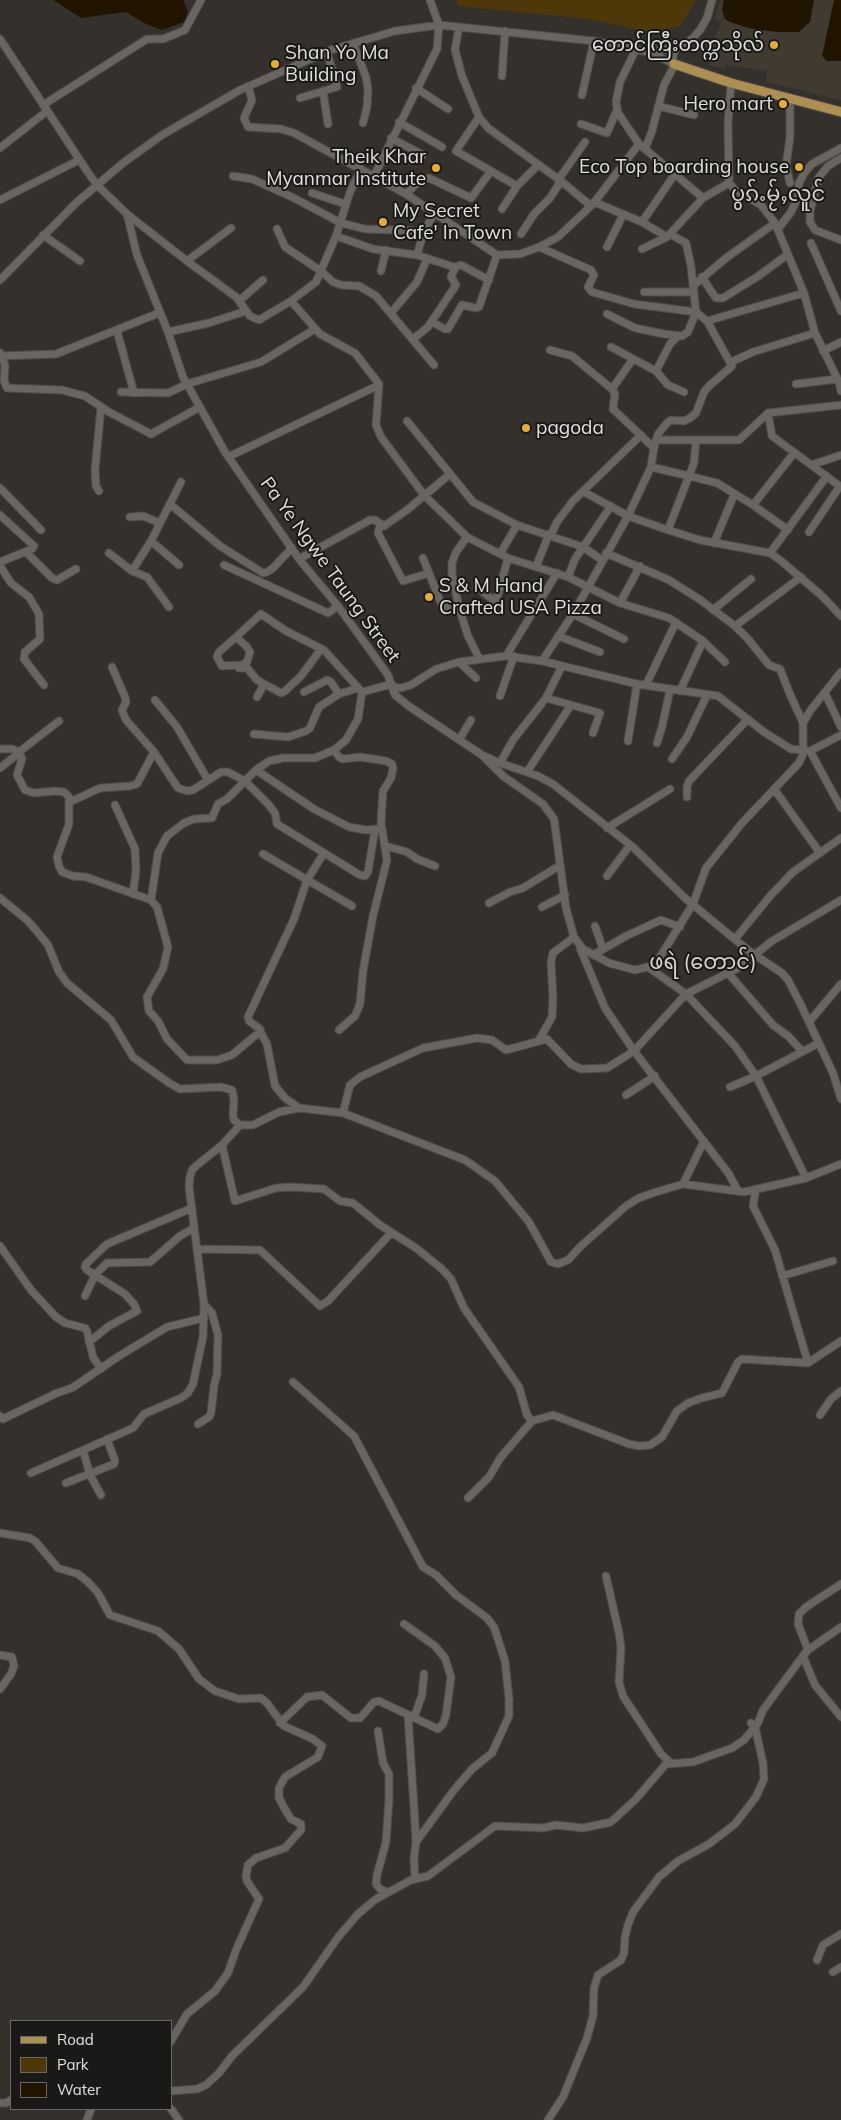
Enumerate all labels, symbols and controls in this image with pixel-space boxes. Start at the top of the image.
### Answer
place label: တောင်ကြီးတက္ကသိုလ် [592,34,764,56]
marker: တောင်ကြီးတက္ကသိုလ် [768,39,780,51]
place label: Shan Yo Ma Building [285,42,389,86]
marker: Shan Yo Ma Building [269,58,281,70]
place label: Hero mart [683,93,773,115]
marker: Hero mart [777,98,789,110]
place label: Theik Khar Myanmar Institute [266,146,426,190]
place label: Eco Top boarding house [579,156,789,178]
marker: Eco Top boarding house [793,161,805,173]
marker: Theik Khar Myanmar Institute [430,162,442,174]
district label: ပွၵ်ႉမႂ်ႇလူင် [731,182,825,208]
place label: My Secret Cafe' In Town [393,200,512,244]
marker: My Secret Cafe' In Town [377,216,389,228]
place label: pagoda [536,417,604,439]
marker: pagoda [520,422,532,434]
street label: Pa Ye Ngwe Taung Street [255,473,405,667]
place label: S & M Hand Crafted USA Pizza [439,575,602,619]
marker: S & M Hand Crafted USA Pizza [423,591,435,603]
district label: ဖရဲ (တောင်) [649,950,757,976]
legend [10,2020,172,2110]
text: Road [57,2030,94,2049]
text: Park [57,2055,89,2074]
text: Water [57,2080,101,2099]

